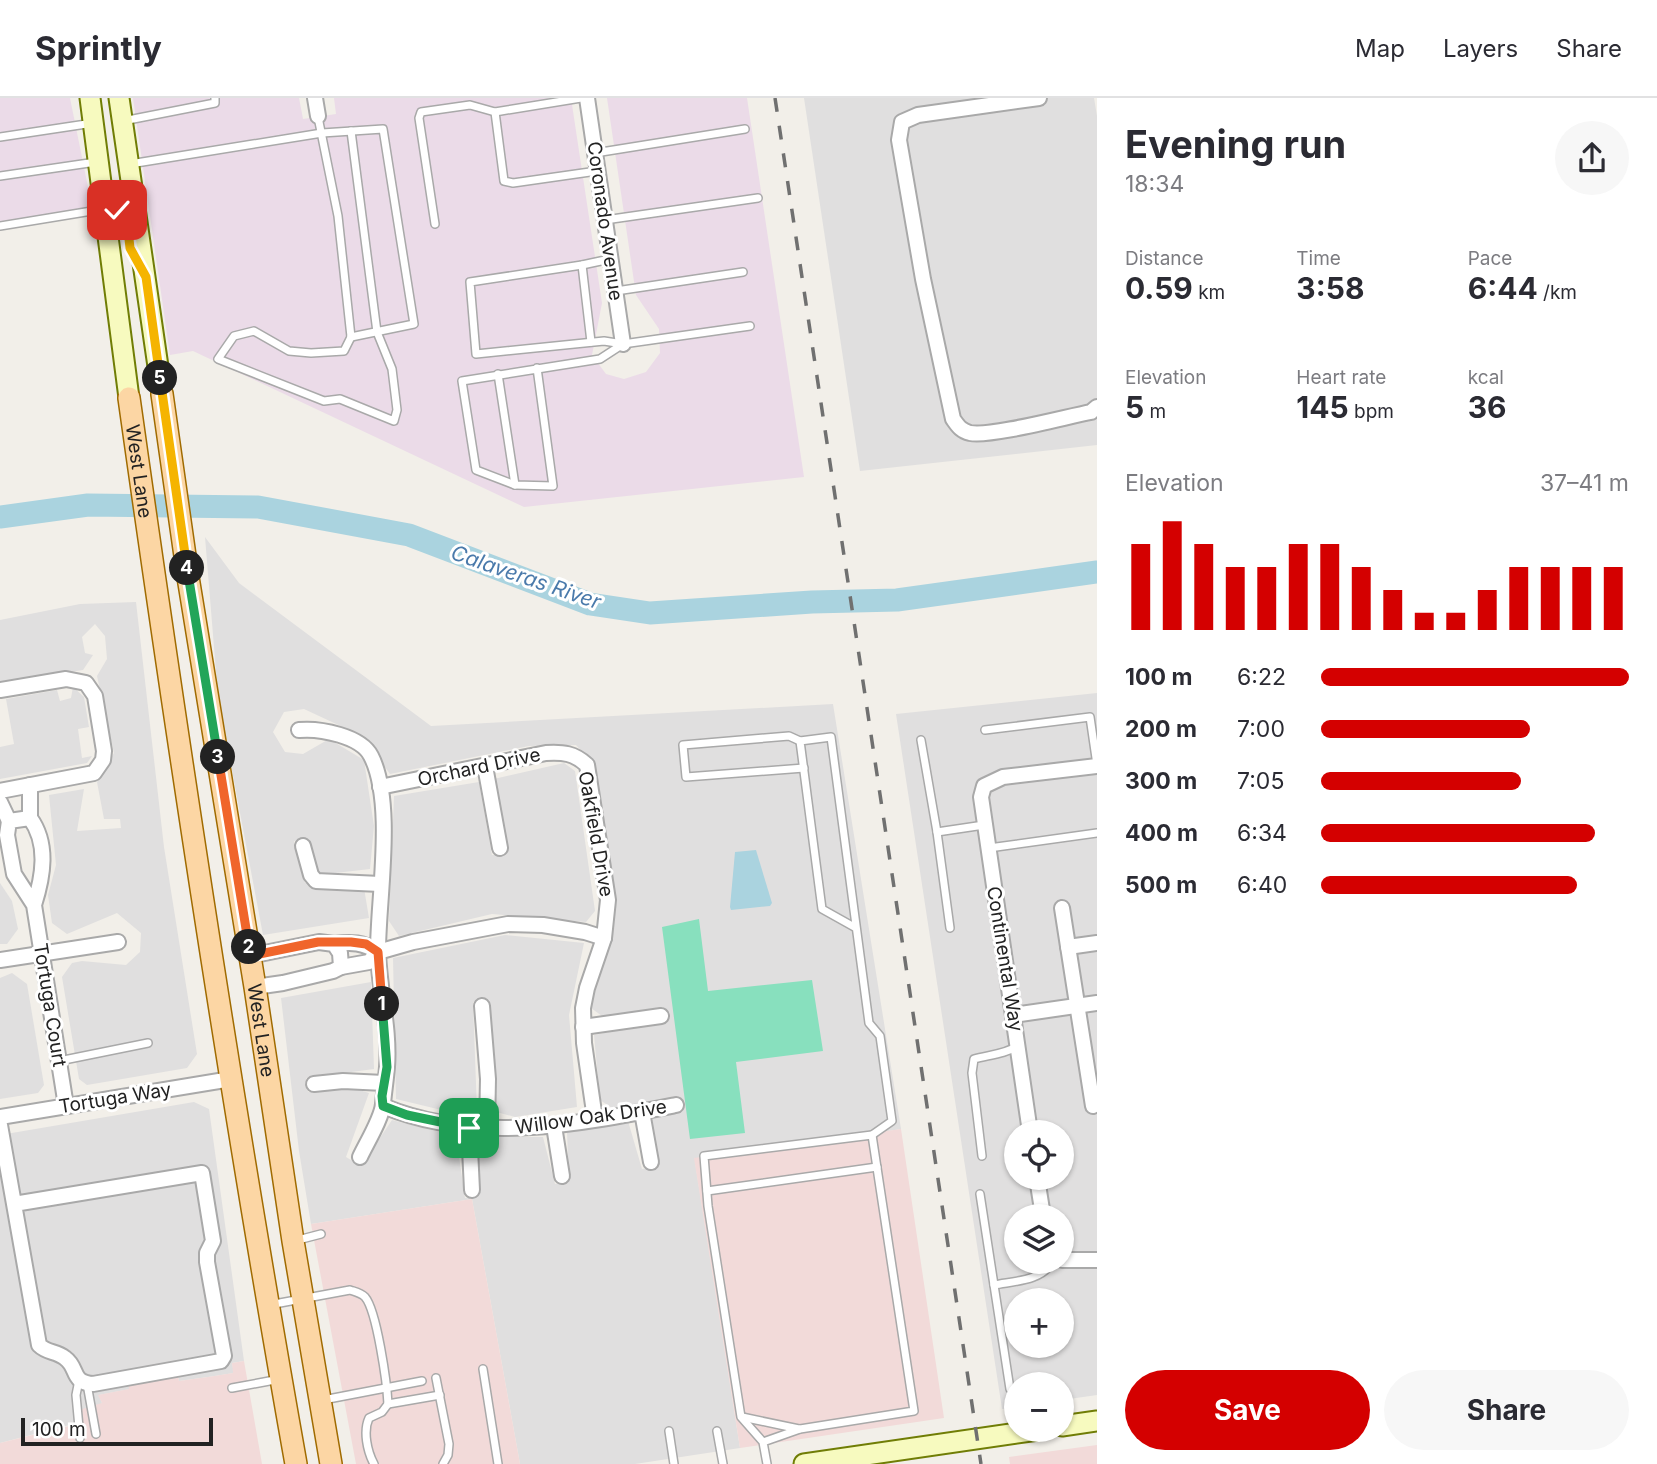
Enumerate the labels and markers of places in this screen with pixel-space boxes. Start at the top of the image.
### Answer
pin [87,180,147,240]
pin: 5 [142,360,178,396]
pin: 4 [170,550,204,586]
pin: 3 [200,740,235,774]
pin: 2 [232,930,266,964]
pin: 1 [364,986,400,1021]
pin [439,1098,499,1158]

